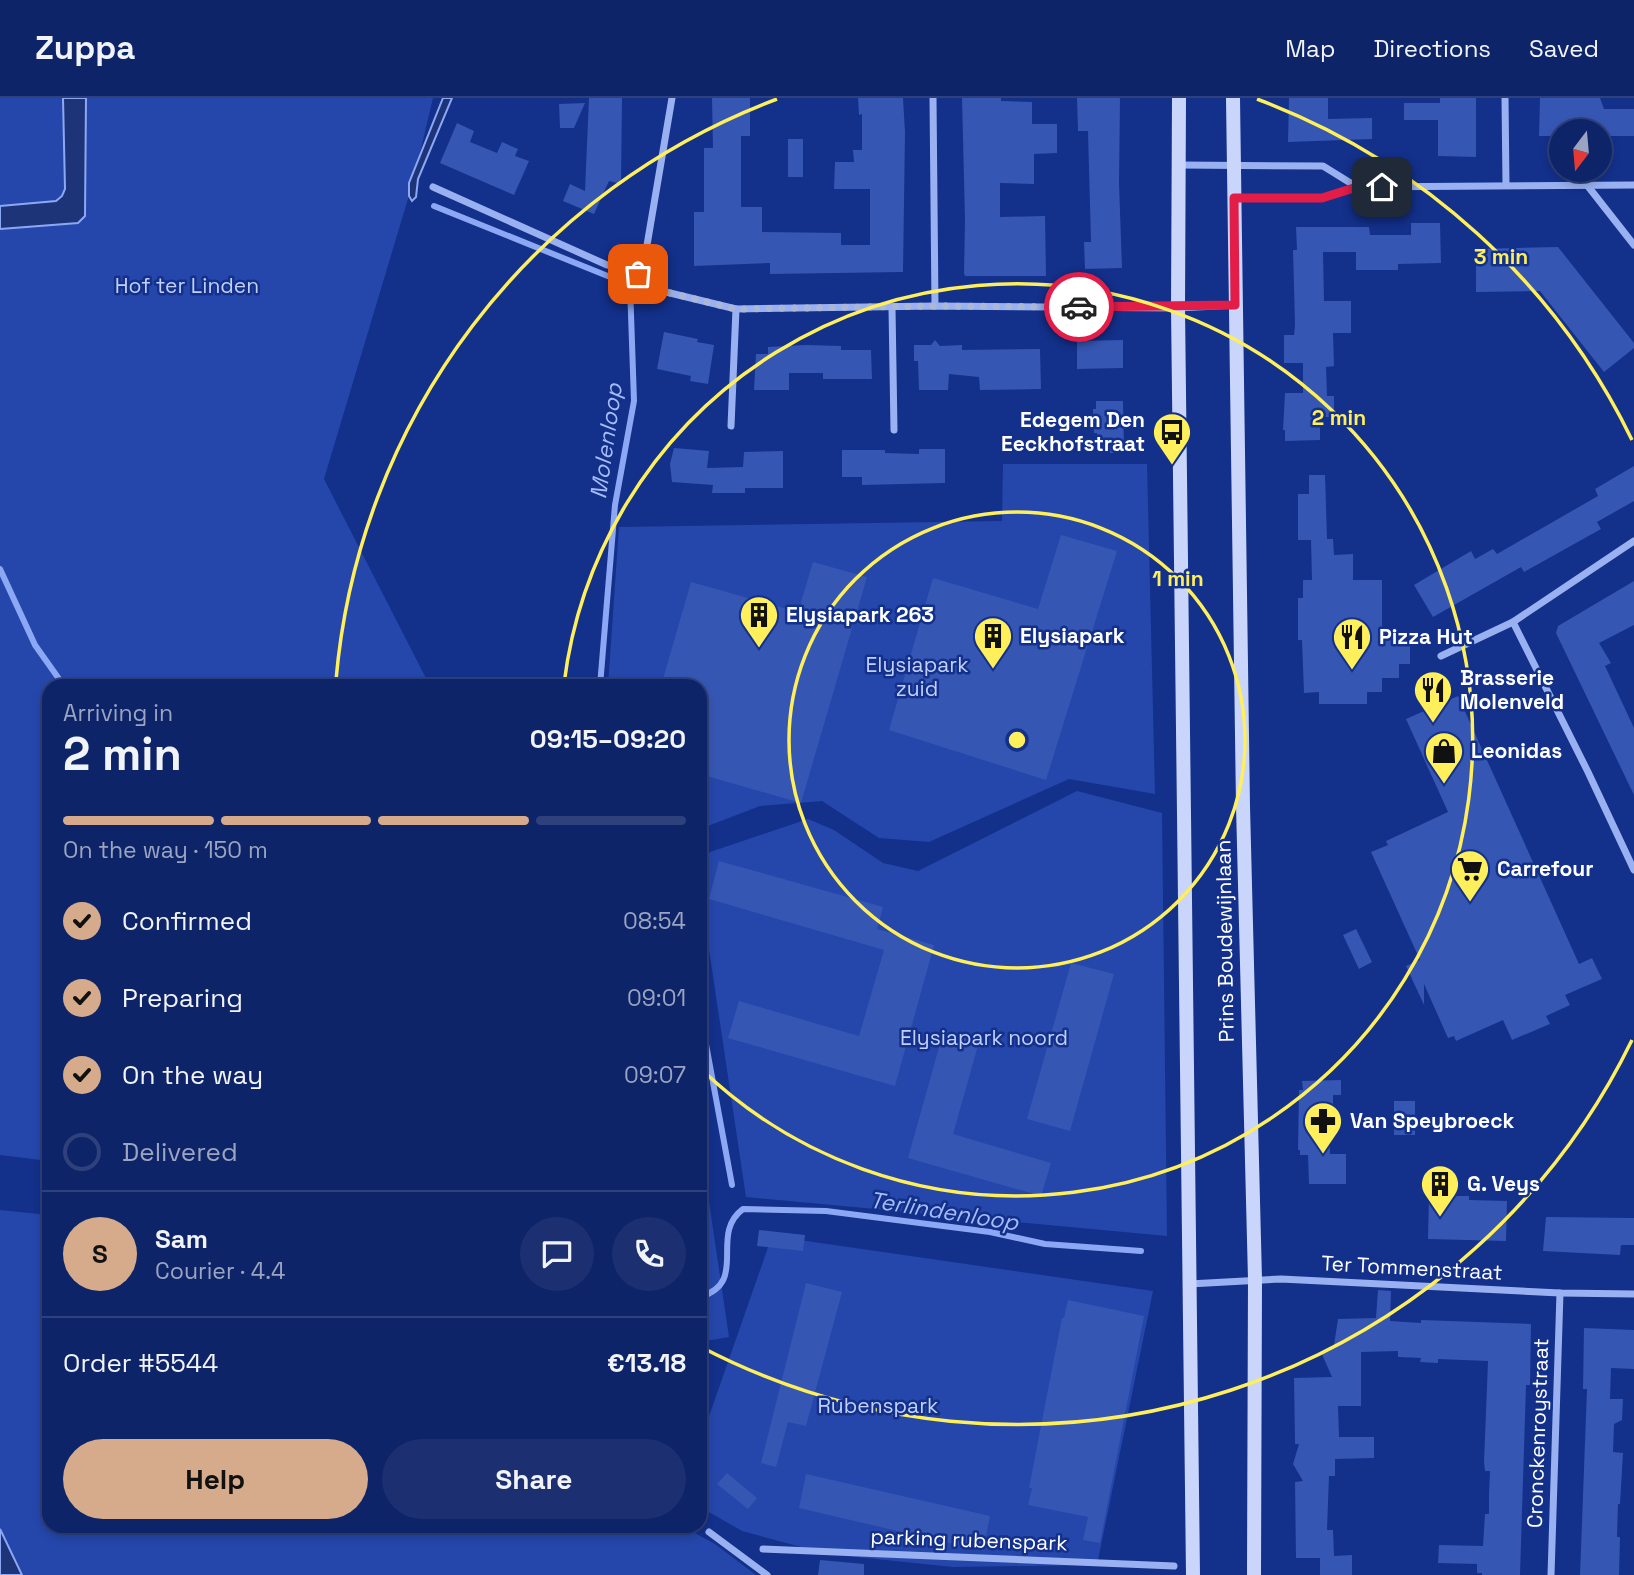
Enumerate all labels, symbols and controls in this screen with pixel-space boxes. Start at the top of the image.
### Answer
text: Zuppa [35,27,135,69]
text: Map [1285,33,1335,64]
text: Directions [1373,33,1491,64]
text: Saved [1529,33,1599,64]
north arrow [1549,119,1612,182]
map controls [1549,119,1612,182]
pin [1352,157,1412,217]
icon: home [1363,168,1401,206]
text: 3 min [1474,243,1528,270]
pin [608,244,668,304]
icon: bag [619,255,657,293]
park label: Hof ter Linden [115,272,259,299]
courier [1044,272,1114,342]
icon: car [1060,288,1098,326]
water label: Molenloop [583,380,629,501]
text: 2 min [1312,404,1366,431]
place label: Edegem Den Eeckhofstraat [1001,406,1145,457]
bus stop icon: Edegem Den Eeckhofstraat [1151,411,1193,466]
text: 1 min [1152,565,1204,592]
building icon: Elysiapark 263 [738,594,780,649]
place label: Elysiapark 263 [786,601,934,628]
building icon: Elysiapark [972,615,1014,670]
restaurant icon: Pizza Hut [1331,616,1373,671]
place label: Elysiapark [1020,622,1125,649]
place label: Pizza Hut [1379,623,1473,650]
park label: Elysiapark zuid [866,651,968,702]
place label: Brasserie Molenveld [1460,664,1564,715]
restaurant icon: Brasserie Molenveld [1412,669,1454,724]
text: Arriving in [63,698,173,728]
text: 09:15–09:20 [530,722,686,756]
text: 2 min [63,725,182,783]
centre of rings [1005,728,1029,752]
shop icon: Leonidas [1423,730,1465,785]
place label: Leonidas [1471,737,1562,764]
text: On the way · 150 m [63,835,268,865]
street label: Prins Boudewijnlaan [1209,839,1240,1043]
supermarket icon: Carrefour [1449,848,1491,903]
place label: Carrefour [1497,855,1594,882]
icon: check [63,902,101,940]
text: Confirmed [122,904,252,938]
text: 08:54 [623,906,686,936]
icon: check [63,979,101,1017]
text: Preparing [122,981,243,1015]
text: 09:01 [627,983,686,1013]
park label: Elysiapark noord [900,1024,1068,1051]
icon: check [63,1056,101,1094]
text: On the way [122,1058,263,1092]
text: 09:07 [624,1060,686,1090]
pharmacy icon: Van Speybroeck [1302,1100,1344,1155]
place label: Van Speybroeck [1350,1107,1515,1134]
text: Delivered [122,1135,238,1169]
building icon: G. Veys [1419,1163,1461,1218]
place label: G. Veys [1467,1170,1540,1197]
water label: Terlindenloop [867,1184,1022,1238]
button: chat [520,1217,594,1291]
button: phone [612,1217,686,1291]
text: Sam [155,1222,208,1256]
text: S [92,1237,108,1271]
street label: Ter Tommenstraat [1321,1249,1503,1286]
text: Courier · 4.4 [155,1256,285,1286]
street label: Cronckenroystraat [1521,1338,1554,1528]
text: Order #5544 [63,1346,218,1380]
text: €13.18 [607,1346,686,1380]
park label: Rubenspark [818,1392,938,1419]
button: Help [63,1439,368,1519]
button: Share [382,1439,686,1519]
street label: parking rubenspark [870,1523,1068,1556]

